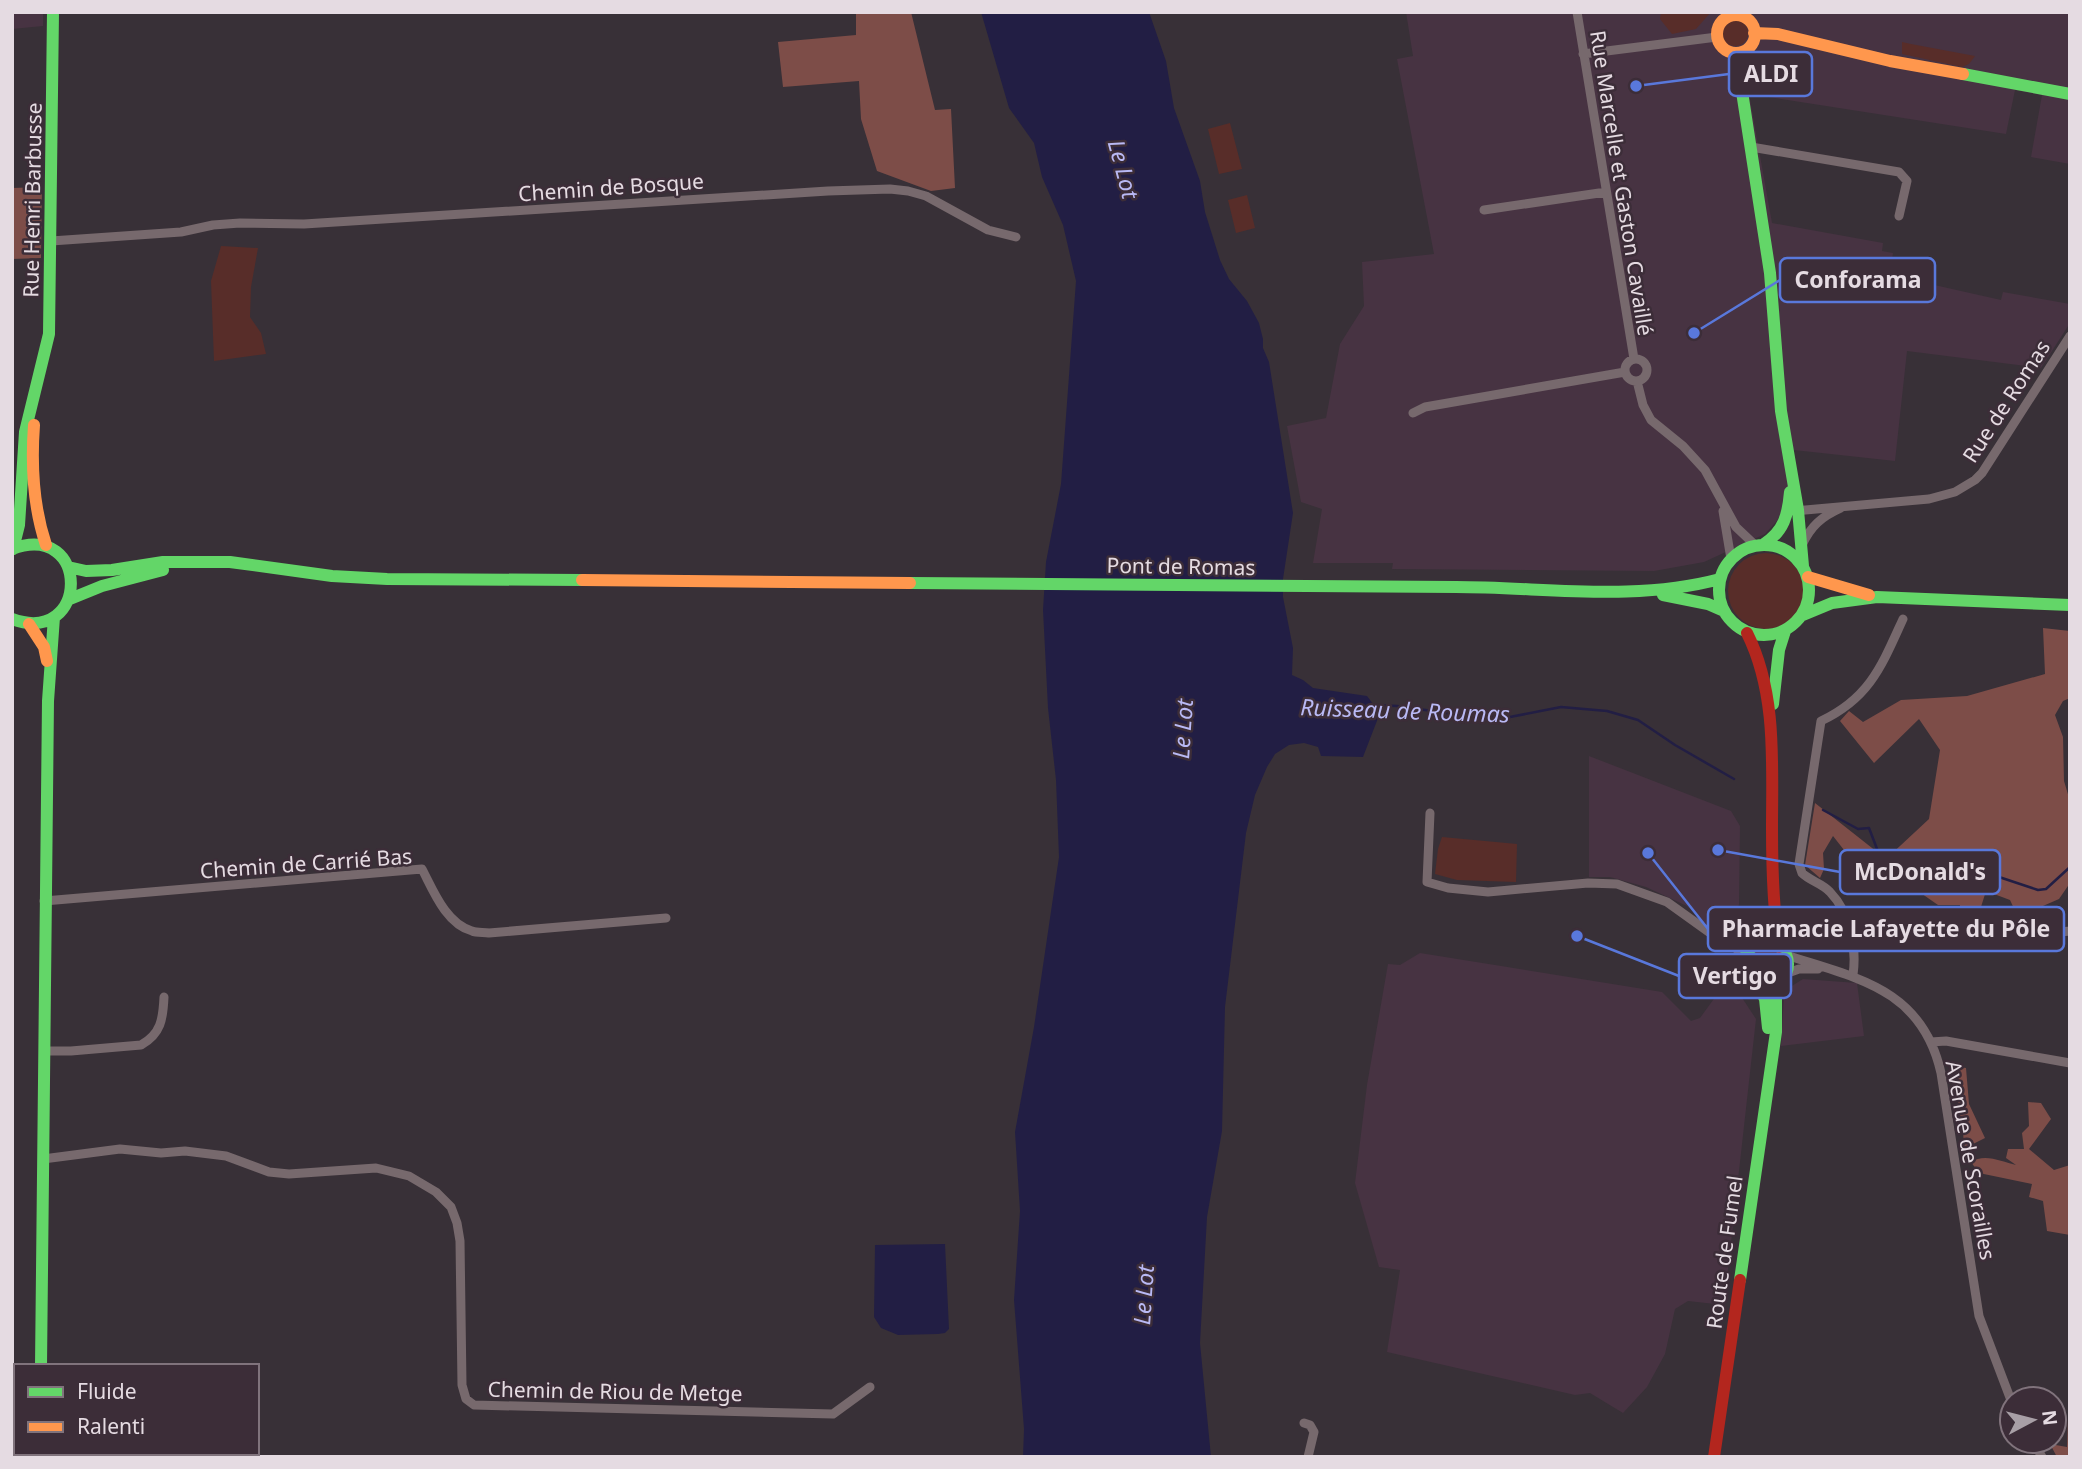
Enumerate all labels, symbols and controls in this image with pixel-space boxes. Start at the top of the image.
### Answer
street label: Rue Marcelle et Gaston Cavaillé [1584,28,1660,338]
callout: ALDI [1729,52,1812,96]
text: ALDI [1744,57,1798,89]
street label: Rue Henri Barbusse [16,102,48,298]
water label: Le Lot [1101,136,1148,203]
street label: Chemin de Bosque [517,167,705,207]
callout: Conforama [1780,258,1935,302]
text: Conforama [1794,263,1922,295]
street label: Rue de Romas [1956,334,2056,468]
street label: Pont de Romas [1106,551,1256,581]
water label: Ruisseau de Roumas [1300,690,1510,730]
water label: Le Lot [1164,697,1200,760]
street label: Chemin de Carrié Bas [199,842,413,884]
callout: McDonald's [1840,850,2000,894]
text: McDonald's [1854,855,1986,887]
callout: Pharmacie Lafayette du Pôle [1708,907,2064,951]
text: Pharmacie Lafayette du Pôle [1722,912,2050,944]
callout: Vertigo [1679,954,1791,998]
text: Vertigo [1693,959,1777,991]
street label: Avenue de Scorailles [1940,1058,2002,1262]
street label: Route de Fumel [1699,1173,1749,1331]
water label: Le Lot [1125,1263,1161,1326]
legend [14,1364,259,1455]
street label: Chemin de Riou de Metge [487,1375,743,1407]
text: Fluide [77,1377,136,1405]
north arrow [1998,1385,2068,1455]
text: N [2036,1409,2064,1427]
text: Ralenti [77,1412,145,1440]

